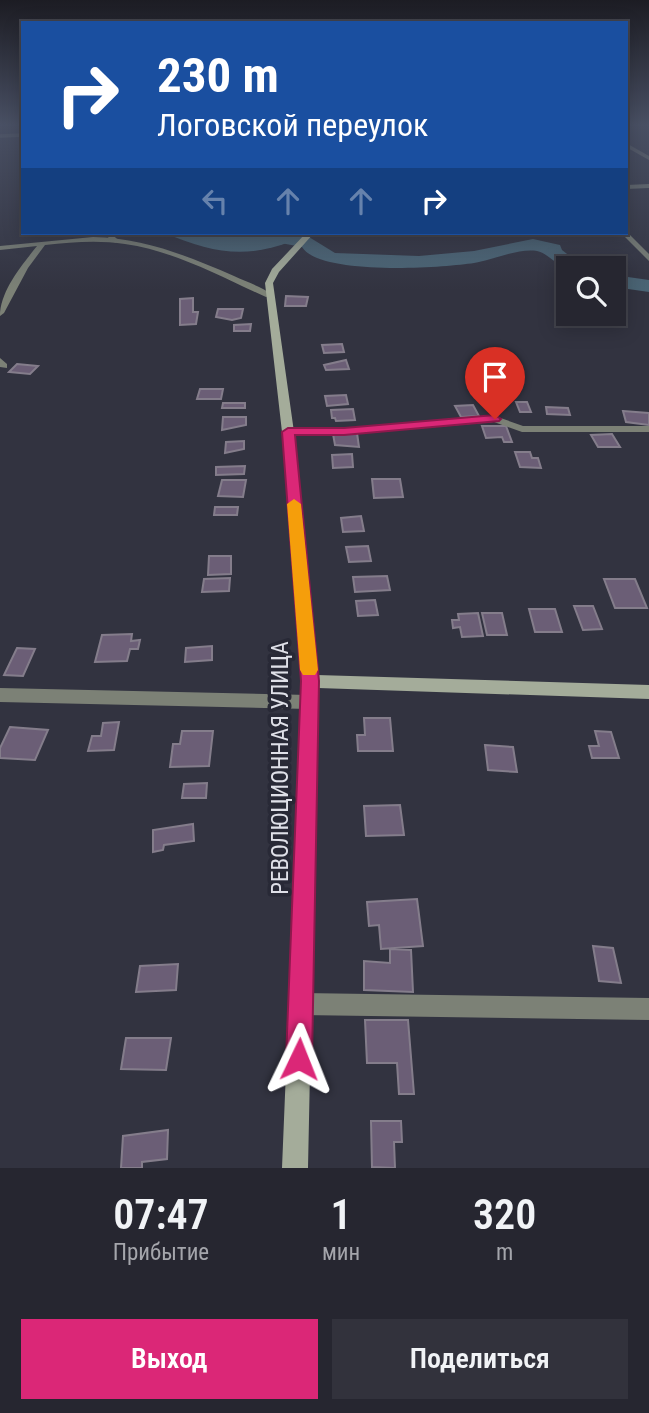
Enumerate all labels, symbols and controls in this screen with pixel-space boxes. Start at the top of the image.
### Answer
text: 230 m [157,47,279,104]
icon: right [42,49,133,140]
text: Логовской переулок [157,106,428,144]
icon: left [196,182,234,220]
icon: ahead [269,182,307,220]
icon: ahead [342,182,380,220]
icon: right [415,182,453,220]
map controls [556,256,626,326]
button: search [556,256,626,326]
pin [465,347,525,419]
icon: arrive [476,358,514,396]
street label: РЕВОЛЮЦИОННАЯ УЛИЦА [267,641,294,895]
position arrow [262,1022,336,1096]
text: 07:47 [113,1190,209,1239]
text: 1 [330,1190,352,1239]
text: 320 [473,1190,536,1239]
text: Прибытие [113,1239,209,1266]
text: мин [322,1239,360,1266]
text: m [496,1239,513,1266]
button: Выход [21,1319,318,1399]
button: Поделиться [332,1319,628,1399]

